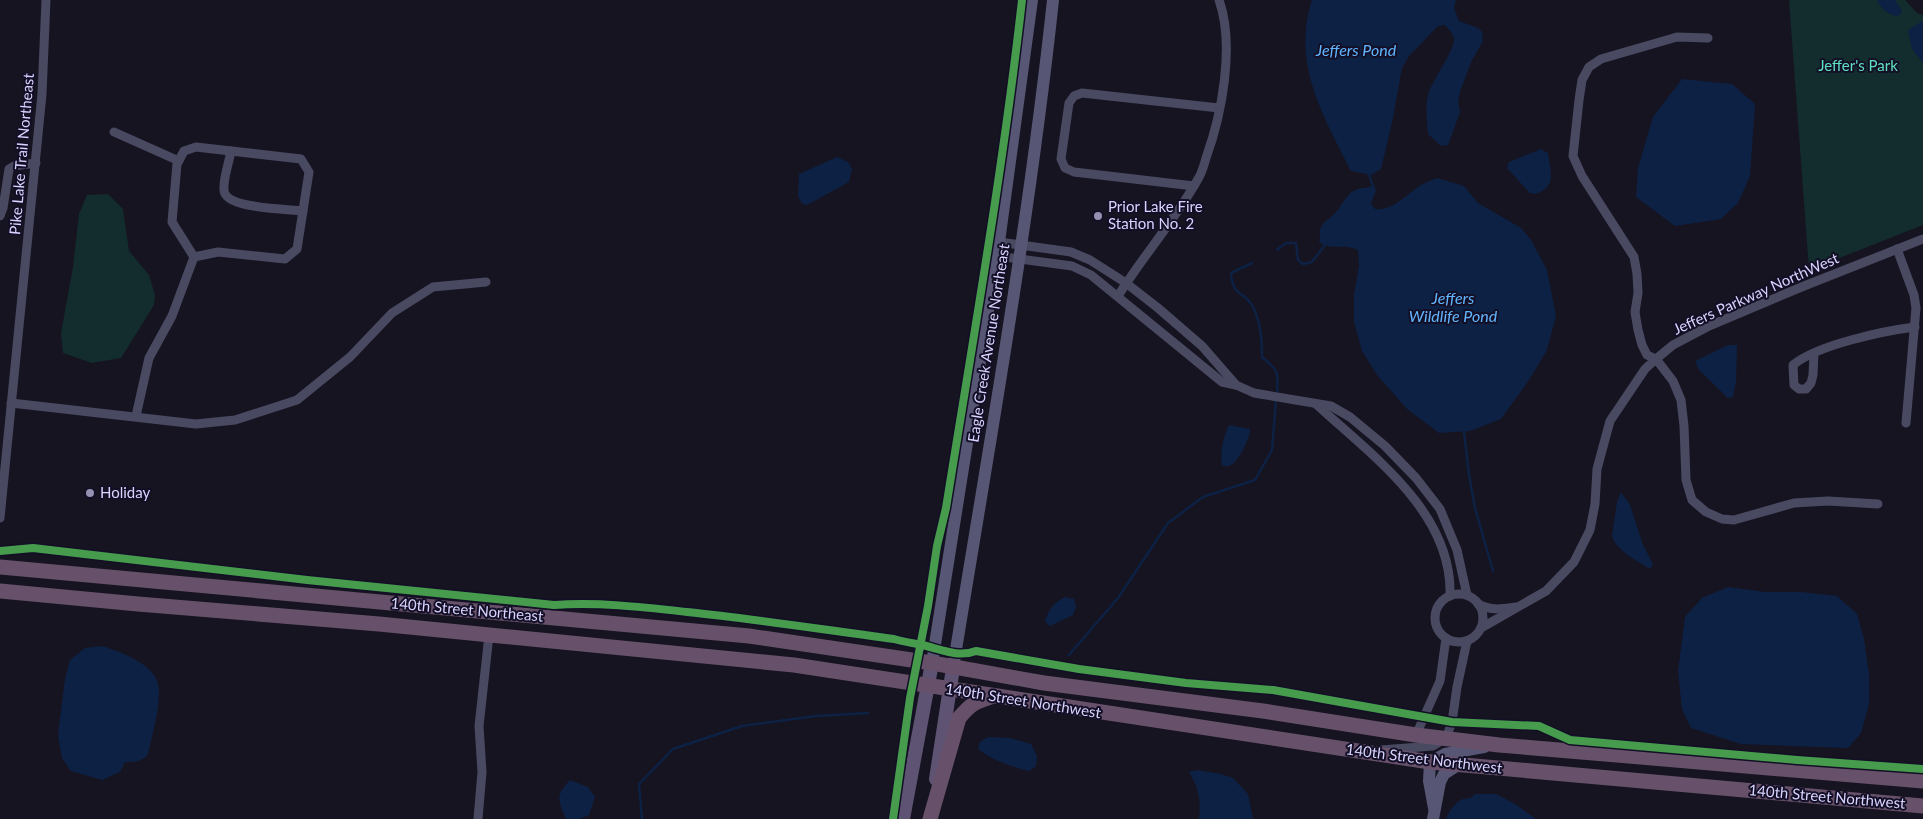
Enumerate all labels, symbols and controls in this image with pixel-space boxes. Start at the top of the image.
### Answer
water label: Jeffers Pond [1315,40,1397,59]
park label: Jeffer's Park [1818,56,1898,74]
street label: Pike Lake Trail Northeast [5,72,37,236]
place label: Prior Lake Fire Station No. 2 [1108,197,1203,232]
marker: Prior Lake Fire Station No. 2 [1092,210,1104,222]
street label: Eagle Creek Avenue Northeast [963,242,1013,443]
street label: Jeffers Parkway NorthWest [1670,248,1842,338]
water label: Jeffers Wildlife Pond [1409,288,1498,325]
place label: Holiday [100,483,151,501]
marker: Holiday [84,487,96,499]
street label: 140th Street Northeast [390,593,545,625]
street label: 140th Street Northwest [944,679,1103,721]
street label: 140th Street Northwest [1345,739,1504,777]
street label: 140th Street Northwest [1748,780,1907,812]

